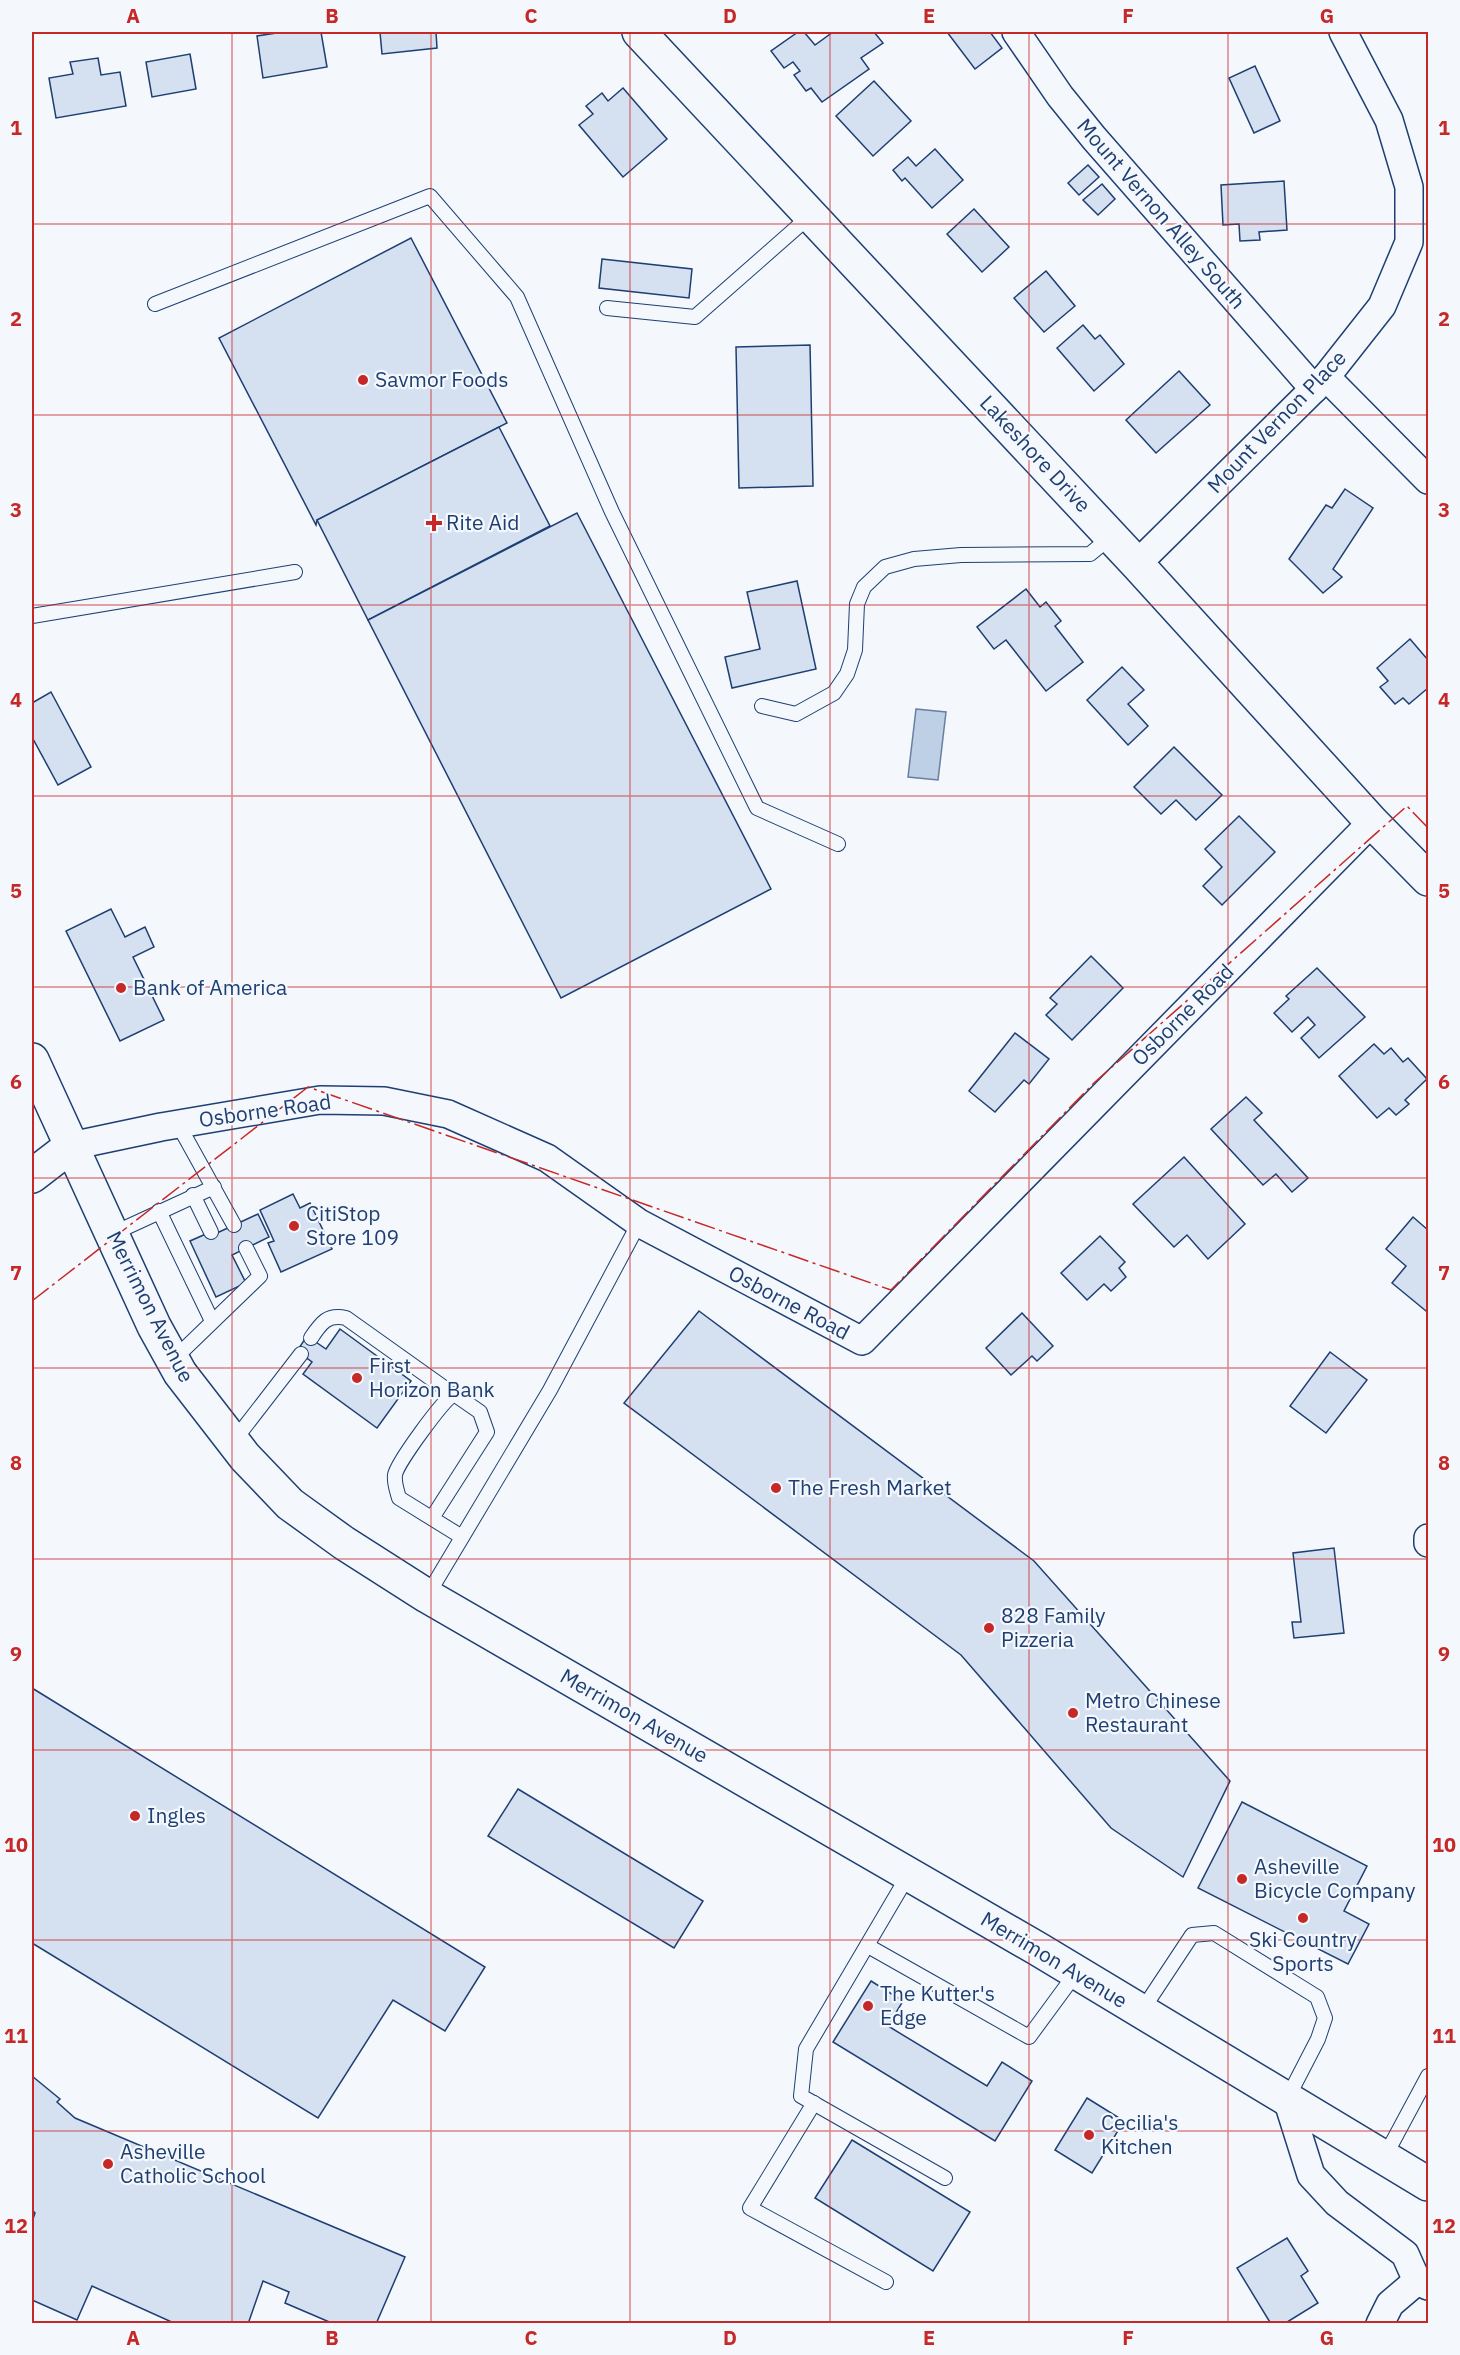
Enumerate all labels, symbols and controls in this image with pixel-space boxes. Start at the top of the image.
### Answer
text: A [126,2,140,29]
text: B [325,2,339,29]
text: C [524,2,538,29]
text: D [723,2,737,29]
text: E [923,2,935,29]
text: F [1122,2,1134,29]
text: G [1320,2,1334,29]
street label: Mount Vernon Alley South [1071,112,1252,315]
text: 1 [10,114,22,141]
text: 1 [1438,114,1450,141]
text: 2 [10,305,22,332]
text: 2 [1438,305,1450,332]
street label: Mount Vernon Place [1201,344,1352,499]
place label: Savmor Foods [375,365,508,393]
marker: Savmor Foods [356,373,370,387]
street label: Lakeshore Drive [974,389,1097,518]
text: 3 [10,496,22,523]
text: 3 [1438,496,1450,523]
place label: Rite Aid [446,508,519,536]
marker: Rite Aid [427,516,441,530]
text: 4 [10,686,22,713]
text: 4 [1438,686,1450,713]
text: 5 [10,877,22,904]
text: 5 [1438,877,1450,904]
street label: Osborne Road [1125,957,1239,1071]
place label: Bank of America [133,973,287,1001]
marker: Bank of America [114,981,128,995]
text: 6 [10,1068,22,1095]
text: 6 [1438,1068,1450,1095]
street label: Osborne Road [197,1087,333,1133]
place label: CitiStop Store 109 [306,1199,399,1251]
marker: CitiStop Store 109 [287,1219,301,1233]
street label: Merrimon Avenue [101,1226,201,1387]
street label: Osborne Road [724,1258,855,1346]
text: 7 [10,1259,22,1286]
text: 7 [1438,1259,1450,1286]
place label: First Horizon Bank [369,1351,495,1403]
marker: First Horizon Bank [350,1371,364,1385]
text: 8 [10,1449,22,1476]
text: 8 [1438,1449,1450,1476]
place label: The Fresh Market [788,1473,952,1501]
marker: The Fresh Market [769,1481,783,1495]
place label: 828 Family Pizzeria [1001,1601,1106,1653]
marker: 828 Family Pizzeria [982,1621,996,1635]
text: 9 [10,1640,22,1667]
text: 9 [1438,1640,1450,1667]
street label: Merrimon Avenue [555,1661,714,1769]
place label: Metro Chinese Restaurant [1085,1686,1221,1738]
marker: Metro Chinese Restaurant [1066,1706,1080,1720]
place label: Ingles [147,1801,206,1829]
marker: Ingles [128,1809,142,1823]
text: 10 [4,1831,28,1858]
text: 10 [1432,1831,1456,1858]
place label: Asheville Bicycle Company [1254,1852,1416,1904]
marker: Asheville Bicycle Company [1235,1872,1249,1886]
street label: Merrimon Avenue [976,1904,1133,2014]
marker: Ski Country Sports [1296,1911,1310,1925]
place label: Ski Country Sports [1249,1925,1357,1977]
place label: The Kutter's Edge [880,1979,995,2031]
marker: The Kutter's Edge [861,1999,875,2013]
text: 11 [4,2022,28,2049]
text: 11 [1432,2022,1456,2049]
place label: Cecilia's Kitchen [1101,2108,1179,2160]
marker: Cecilia's Kitchen [1082,2128,1096,2142]
place label: Asheville Catholic School [120,2137,266,2189]
marker: Asheville Catholic School [101,2157,115,2171]
text: 12 [4,2212,28,2239]
text: 12 [1432,2212,1456,2239]
text: A [126,2324,140,2351]
text: B [325,2324,339,2351]
text: C [524,2324,538,2351]
text: D [723,2324,737,2351]
text: E [923,2324,935,2351]
text: F [1122,2324,1134,2351]
text: G [1320,2324,1334,2351]

